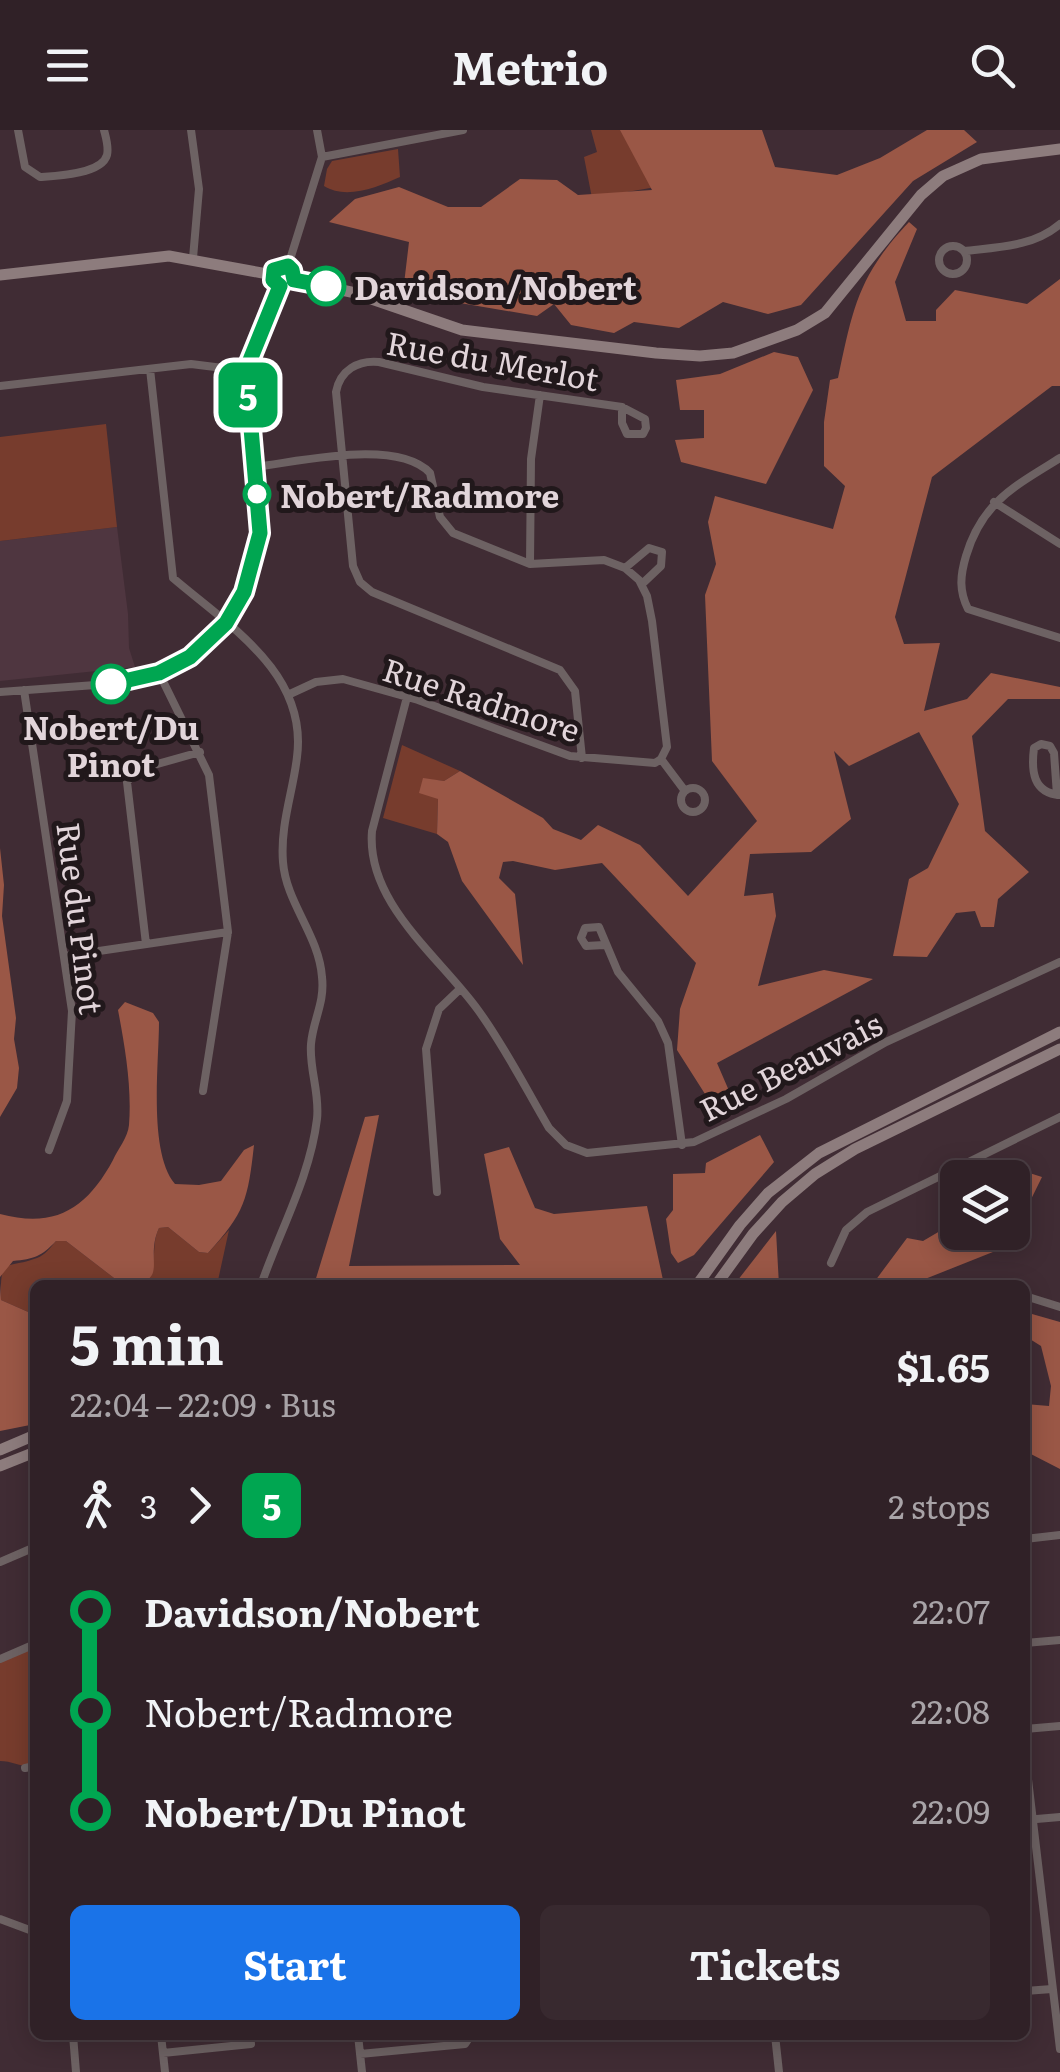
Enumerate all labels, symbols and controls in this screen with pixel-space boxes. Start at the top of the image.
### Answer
text: Metrio [452,32,608,99]
icon: menu [40,38,95,93]
icon: search [965,38,1020,93]
place label: Davidson/Nobert [354,262,637,310]
marker: Davidson/Nobert [307,267,345,305]
street label: Rue du Merlot [383,317,603,401]
line badge: 5 [216,362,280,428]
text: 5 [238,369,258,421]
place label: Nobert/Radmore [280,470,559,518]
marker: Nobert/Radmore [244,481,270,507]
street label: Rue Radmore [377,644,587,752]
marker: Nobert/Du Pinot [92,665,130,703]
place label: Nobert/Du Pinot [23,702,199,787]
street label: Rue du Pinot [46,819,118,1017]
street label: Rue Beauvais [690,998,890,1132]
map controls [940,1160,1030,1250]
button: layers [940,1160,1030,1250]
text: 5 min [70,1300,224,1382]
text: $1.65 [896,1337,990,1394]
text: 22:04 – 22:09 · Bus [70,1379,336,1427]
icon: walk [70,1478,125,1533]
icon: forward [172,1478,227,1533]
text: 5 [262,1479,281,1531]
text: 3 [140,1481,157,1529]
text: 2 stops [888,1481,990,1529]
text: Davidson/Nobert [144,1582,480,1639]
text: 22:07 [912,1586,990,1634]
text: Nobert/Radmore [144,1682,453,1739]
text: 22:08 [911,1686,990,1734]
text: Nobert/Du Pinot [144,1782,466,1839]
text: 22:09 [912,1786,990,1834]
button: Start [70,1905,520,2020]
button: Tickets [540,1905,990,2020]

